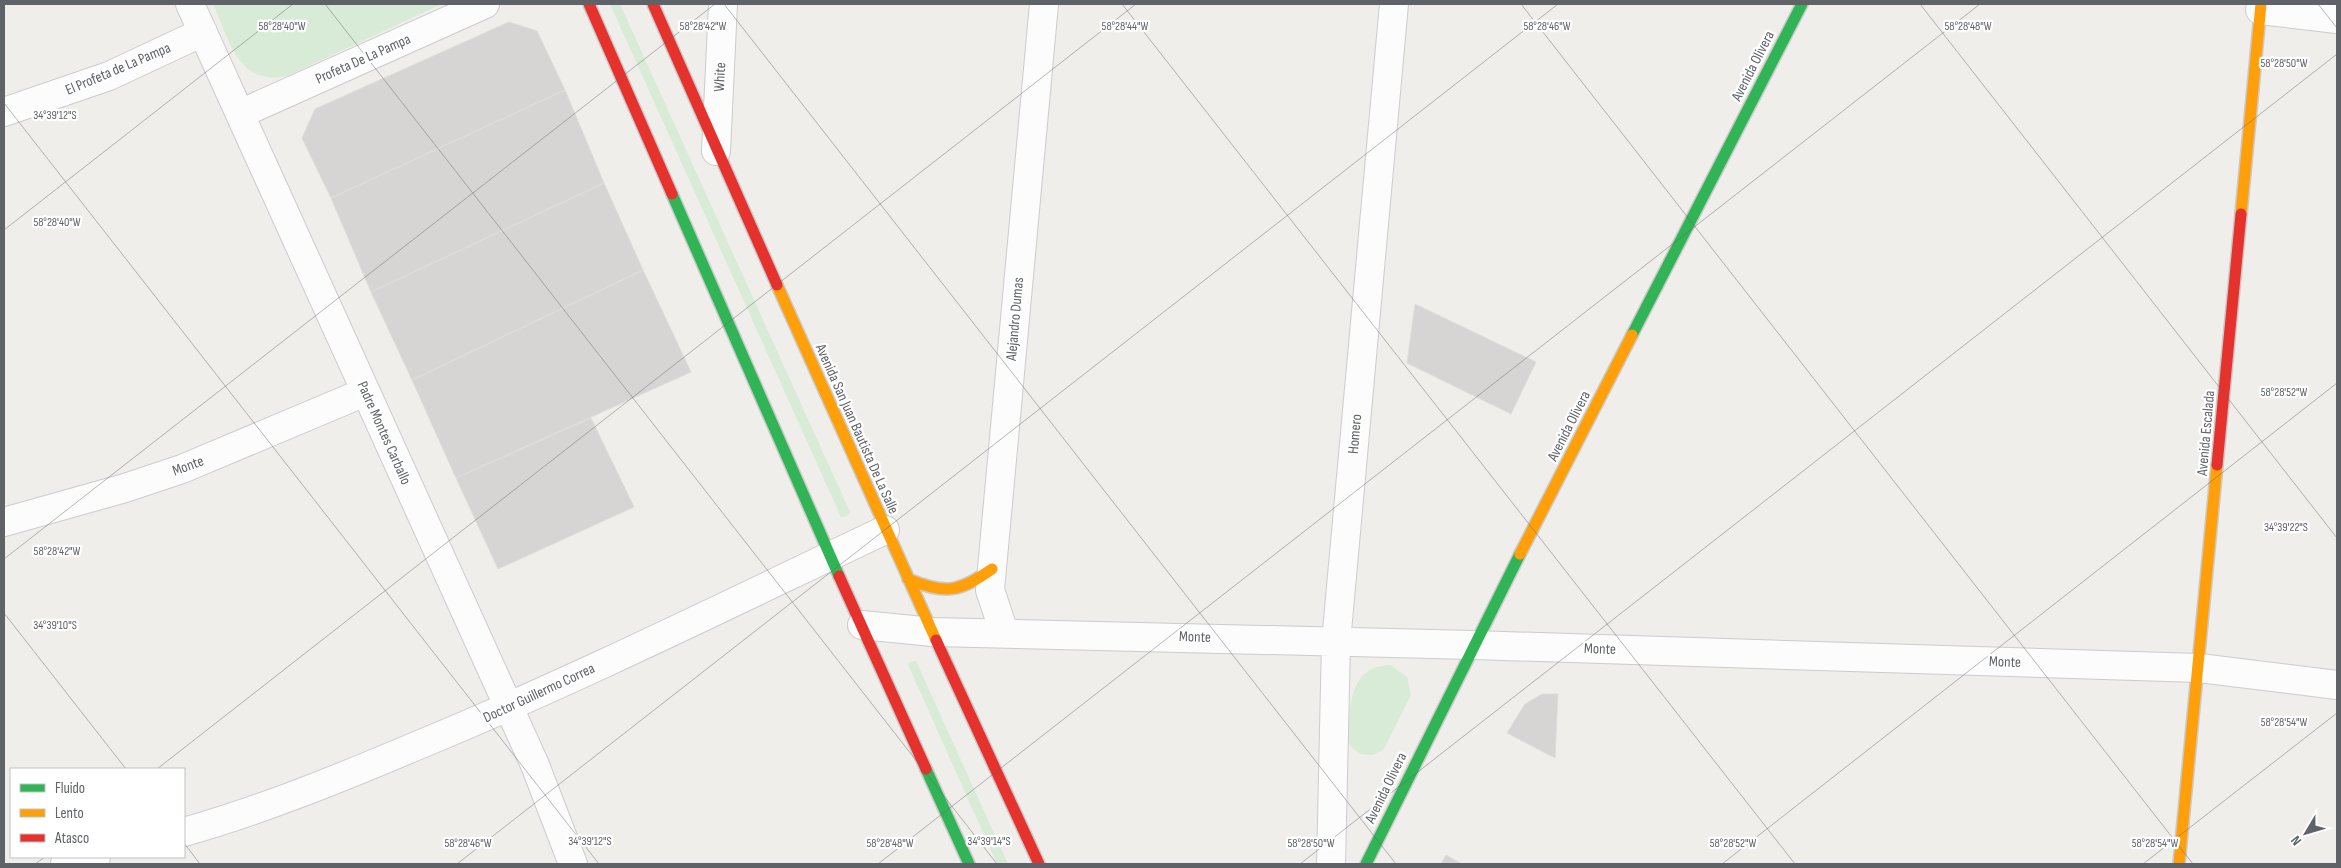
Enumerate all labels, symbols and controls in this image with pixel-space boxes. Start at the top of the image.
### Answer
text: 58°28'40"W [258,19,306,34]
text: 58°28'42"W [680,19,727,34]
text: 58°28'44"W [1102,19,1149,34]
text: 58°28'46"W [1523,19,1571,34]
text: 58°28'48"W [1944,19,1992,34]
street label: Avenida Olivera [1727,27,1779,105]
street label: Profeta De La Pampa [312,29,414,88]
street label: El Profeta de La Pampa [63,38,174,100]
text: 58°28'50"W [2261,56,2308,71]
street label: White [710,62,730,92]
text: 34°39'12"S [33,108,77,123]
text: 58°28'40"W [33,215,81,230]
street label: Alejandro Dumas [1002,276,1028,363]
street label: Avenida San Juan Bautista De La Salle [810,340,903,517]
street label: Padre Montes Carballo [353,378,415,488]
text: 58°28'52"W [2261,385,2307,400]
street label: Avenida Olivera [1543,387,1595,465]
street label: Avenida Escalada [2193,389,2219,477]
street label: Homero [1344,413,1366,455]
street label: Monte [170,452,206,480]
text: 34°39'22"S [2264,520,2308,535]
text: 58°28'42"W [34,544,81,559]
text: 34°39'10"S [33,618,77,633]
street label: Monte [1179,627,1211,647]
street label: Monte [1584,639,1616,659]
street label: Monte [1989,652,2021,672]
street label: Doctor Guillermo Correa [480,659,598,727]
text: 58°28'54"W [2261,715,2308,730]
street label: Avenida Olivera [1360,749,1411,827]
legend [10,768,185,858]
text: Fluido [55,779,85,798]
text: Lento [55,804,84,823]
north arrow [2281,808,2331,858]
text: Atasco [54,829,89,848]
text: N [2287,833,2305,849]
text: 34°39'12"S [568,834,612,849]
text: 34°39'14"S [967,834,1011,849]
text: 58°28'46"W [444,836,492,851]
text: 58°28'48"W [866,836,914,851]
text: 58°28'50"W [1288,836,1335,851]
text: 58°28'52"W [1710,836,1756,851]
text: 58°28'54"W [2132,836,2179,851]

